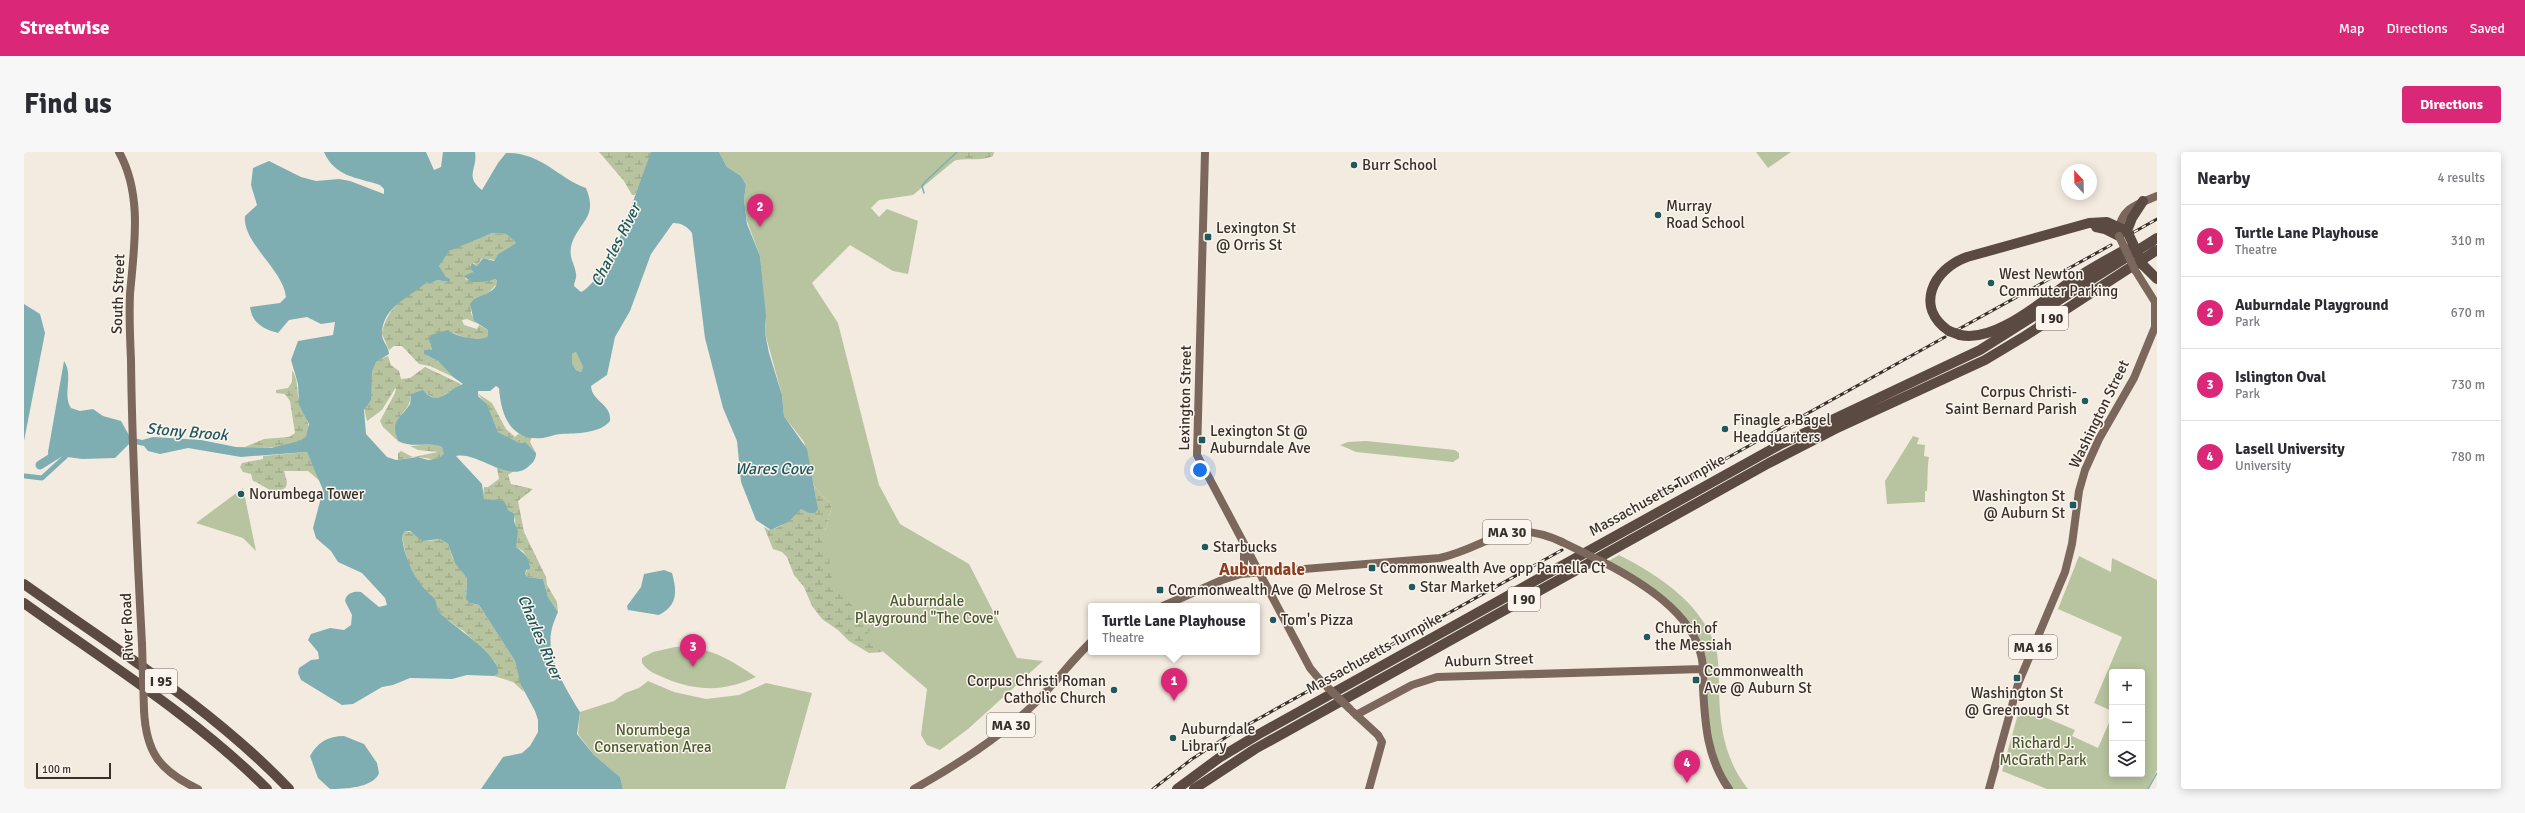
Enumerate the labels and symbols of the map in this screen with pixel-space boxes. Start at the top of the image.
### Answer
place label: Burr School [1362,156,1437,174]
marker: Burr School [1349,160,1359,170]
north arrow [2061,164,2097,200]
pin: 2 [747,194,773,227]
place label: Murray Road School [1666,197,1745,232]
water label: Charles River [587,198,646,290]
marker: Murray Road School [1653,210,1663,220]
place label: Lexington St @ Orris St [1216,219,1296,254]
marker: Lexington St @ Orris St [1203,232,1213,242]
street label: South Street [108,254,128,334]
place label: West Newton Commuter Parking [1999,265,2118,300]
marker: West Newton Commuter Parking [1986,278,1996,288]
road number: I 90 [2036,306,2068,330]
street label: Lexington Street [1175,345,1195,451]
street label: Washington Street [2065,357,2133,471]
place label: Corpus Christi- Saint Bernard Parish [1945,383,2077,418]
marker: Corpus Christi- Saint Bernard Parish [2080,396,2090,406]
place label: Finagle a Bagel Headquarters [1733,411,1831,446]
water label: Stony Brook [145,418,231,446]
place label: Lexington St @ Auburndale Ave [1210,422,1311,457]
marker: Finagle a Bagel Headquarters [1720,424,1730,434]
marker: Lexington St @ Auburndale Ave [1197,435,1207,445]
street label: Massachusetts Turnpike [1586,450,1728,540]
water label: Wares Cove [735,459,814,479]
your location [1190,460,1210,480]
place label: Norumbega Tower [249,485,365,503]
place label: Washington St @ Auburn St [1972,487,2065,522]
marker: Norumbega Tower [236,489,246,499]
marker: Washington St @ Auburn St [2068,500,2078,510]
road number: MA 30 [1483,520,1531,544]
place label: Starbucks [1213,538,1277,556]
marker: Starbucks [1200,542,1210,552]
district label: Auburndale [1219,559,1305,580]
place label: Commonwealth Ave opp Pamella Ct [1380,559,1606,577]
marker: Commonwealth Ave opp Pamella Ct [1367,563,1377,573]
place label: Star Market [1420,578,1495,596]
place label: Commonwealth Ave @ Melrose St [1168,581,1383,599]
marker: Star Market [1407,582,1417,592]
marker: Commonwealth Ave @ Melrose St [1155,585,1165,595]
road number: I 90 [1508,587,1540,611]
water label: Charles River [513,592,568,684]
park label: Auburndale Playground "The Cove" [855,592,999,627]
street label: River Road [117,593,137,661]
street label: Massachusetts Turnpike [1303,608,1445,698]
place label: Tom's Pizza [1281,611,1353,629]
marker: Tom's Pizza [1268,615,1278,625]
place label: Church of the Messiah [1655,619,1732,654]
marker: Church of the Messiah [1642,632,1652,642]
pin: 3 [680,634,706,667]
road number: MA 16 [2009,635,2057,659]
street label: Auburn Street [1444,649,1534,671]
place label: Commonwealth Ave @ Auburn St [1704,662,1812,697]
pin: 1 [1161,668,1187,701]
road number: I 95 [145,669,177,693]
place label: Corpus Christi Roman Catholic Church [967,672,1106,707]
marker: Washington St @ Greenough St [2012,673,2022,683]
marker: Commonwealth Ave @ Auburn St [1691,675,1701,685]
place label: Washington St @ Greenough St [1965,684,2069,719]
marker: Corpus Christi Roman Catholic Church [1109,685,1119,695]
road number: MA 30 [987,713,1035,737]
place label: Auburndale Library [1181,720,1255,755]
park label: Norumbega Conservation Area [594,721,712,756]
marker: Auburndale Library [1168,733,1178,743]
park label: Richard J. McGrath Park [1999,734,2087,769]
pin: 4 [1674,750,1700,783]
scale bar [36,761,111,780]

